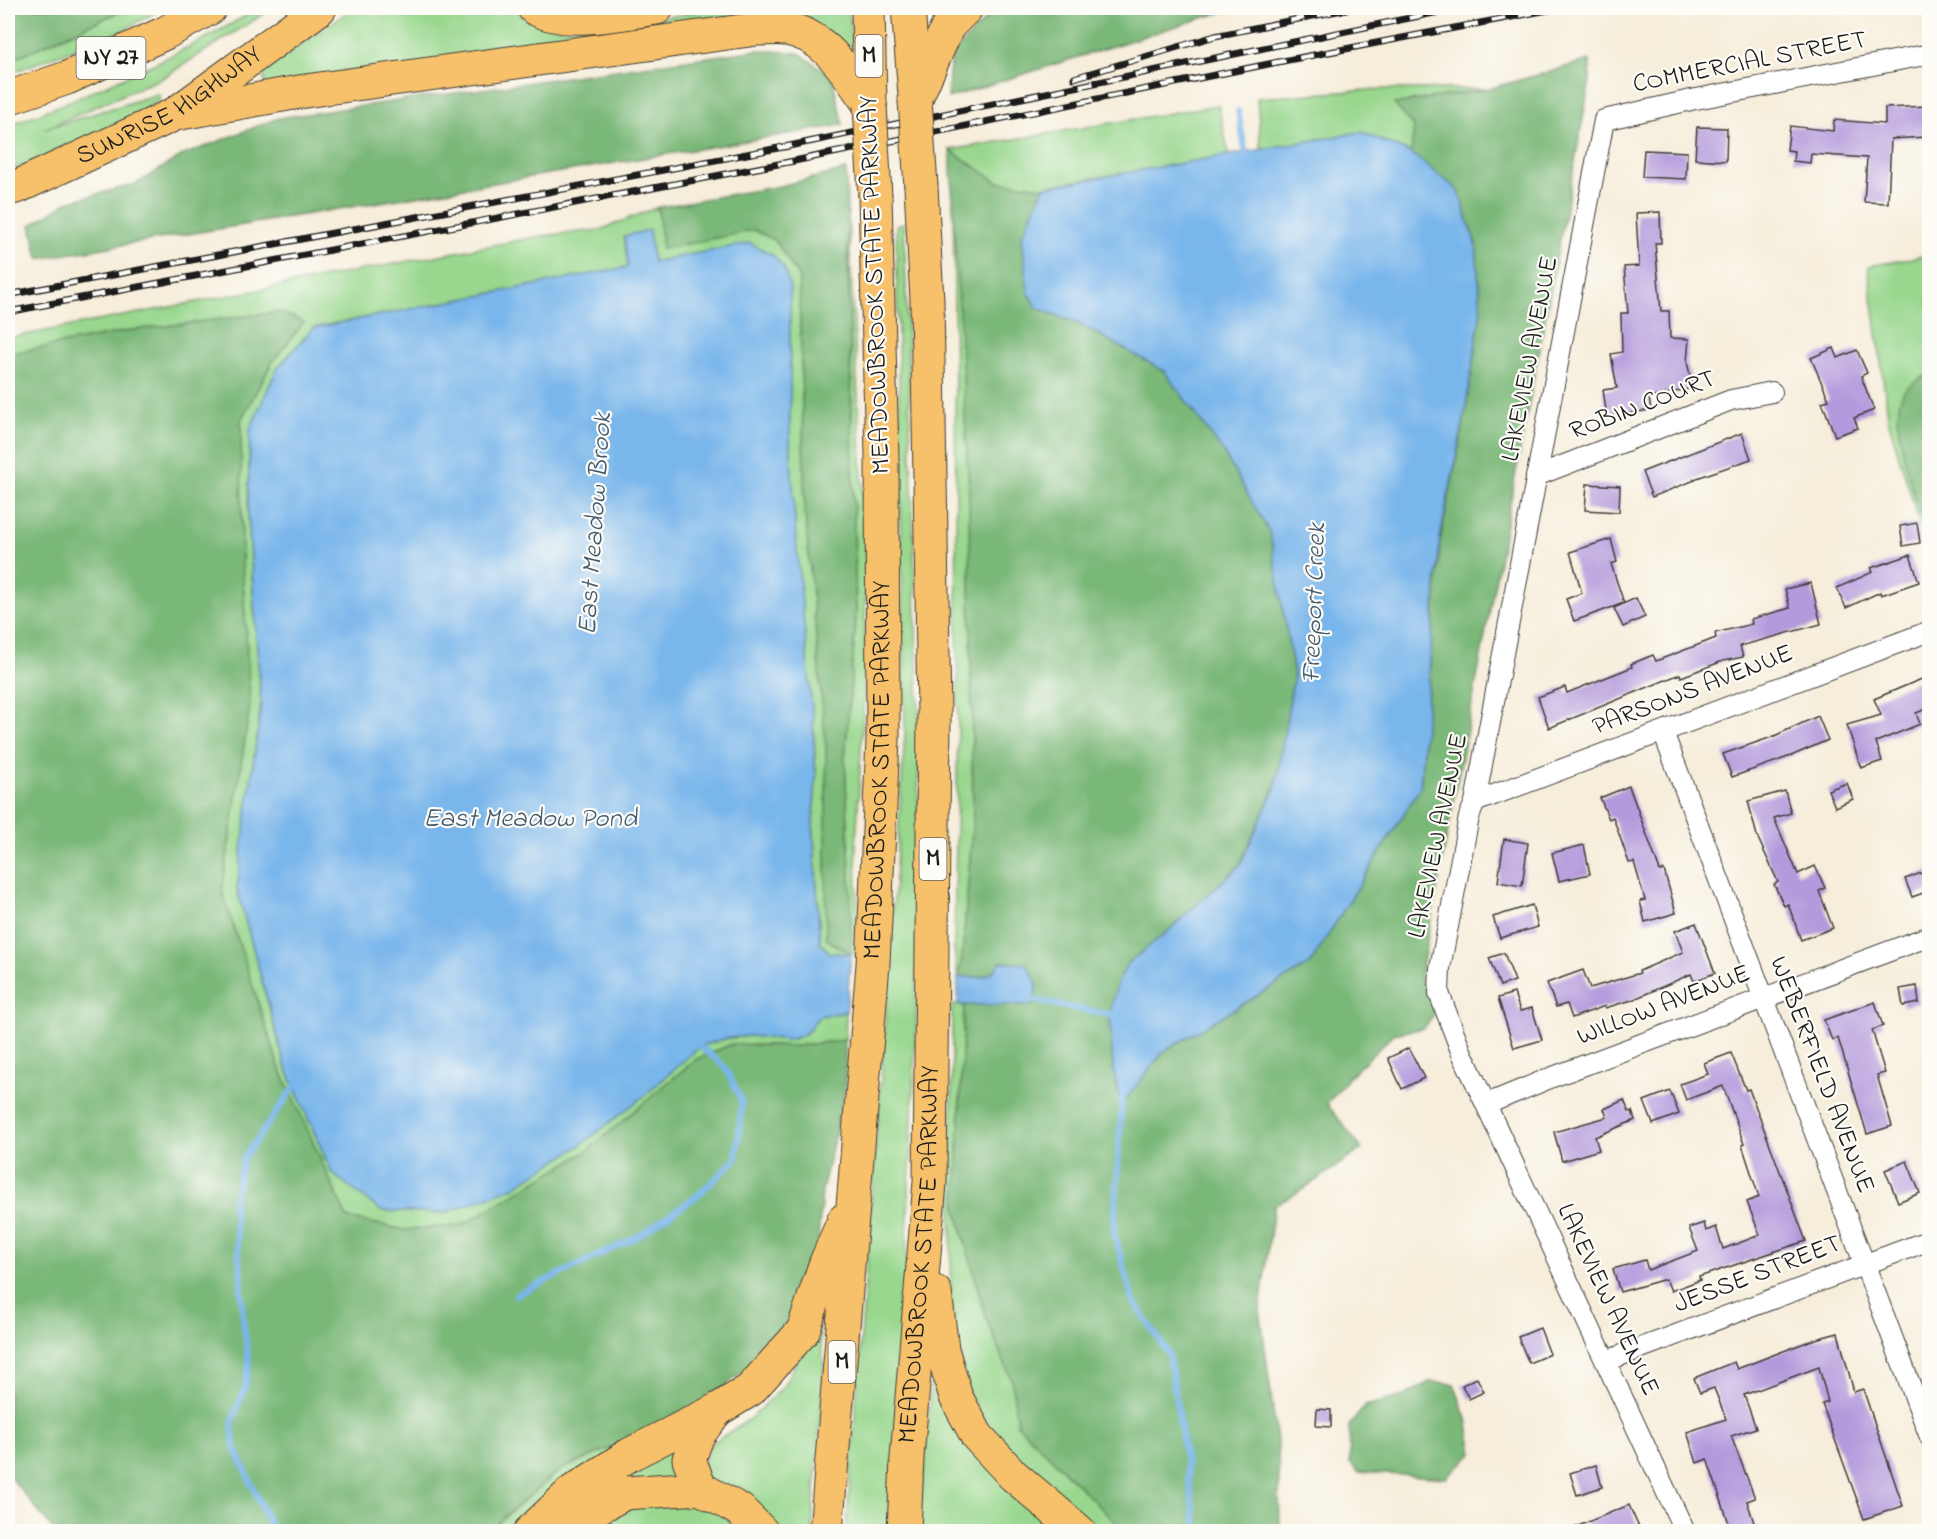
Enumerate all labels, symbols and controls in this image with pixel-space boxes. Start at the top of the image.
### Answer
street label: COMMERCIAL STREET [1630,22,1870,104]
road number: M [856,35,882,77]
street label: SUNRISE HIGHWAY [70,37,270,176]
road number: NY 27 [76,37,146,79]
street label: MEADOWBROOK STATE PARKWAY [850,95,902,475]
street label: LAKEVIEW AVENUE [1492,253,1570,465]
street label: ROBIN COURT [1564,361,1722,451]
water label: East Meadow Brook [569,410,623,637]
water label: Freeport Creek [1293,521,1337,684]
street label: MEADOWBROOK STATE PARKWAY [854,581,902,960]
street label: PARSONS AVENUE [1587,635,1799,747]
street label: LAKEVIEW AVENUE [1399,730,1479,942]
water label: East Meadow Pond [423,800,639,839]
road number: M [920,838,946,880]
street label: WEBERFIELD AVENUE [1758,951,1884,1199]
street label: WILLOW AVENUE [1572,955,1756,1057]
street label: MEADOWBROOK STATE PARKWAY [889,1065,950,1445]
street label: LAKEVIEW AVENUE [1546,1198,1668,1402]
street label: JESSE STREET [1669,1226,1847,1324]
road number: M [828,1341,856,1383]

